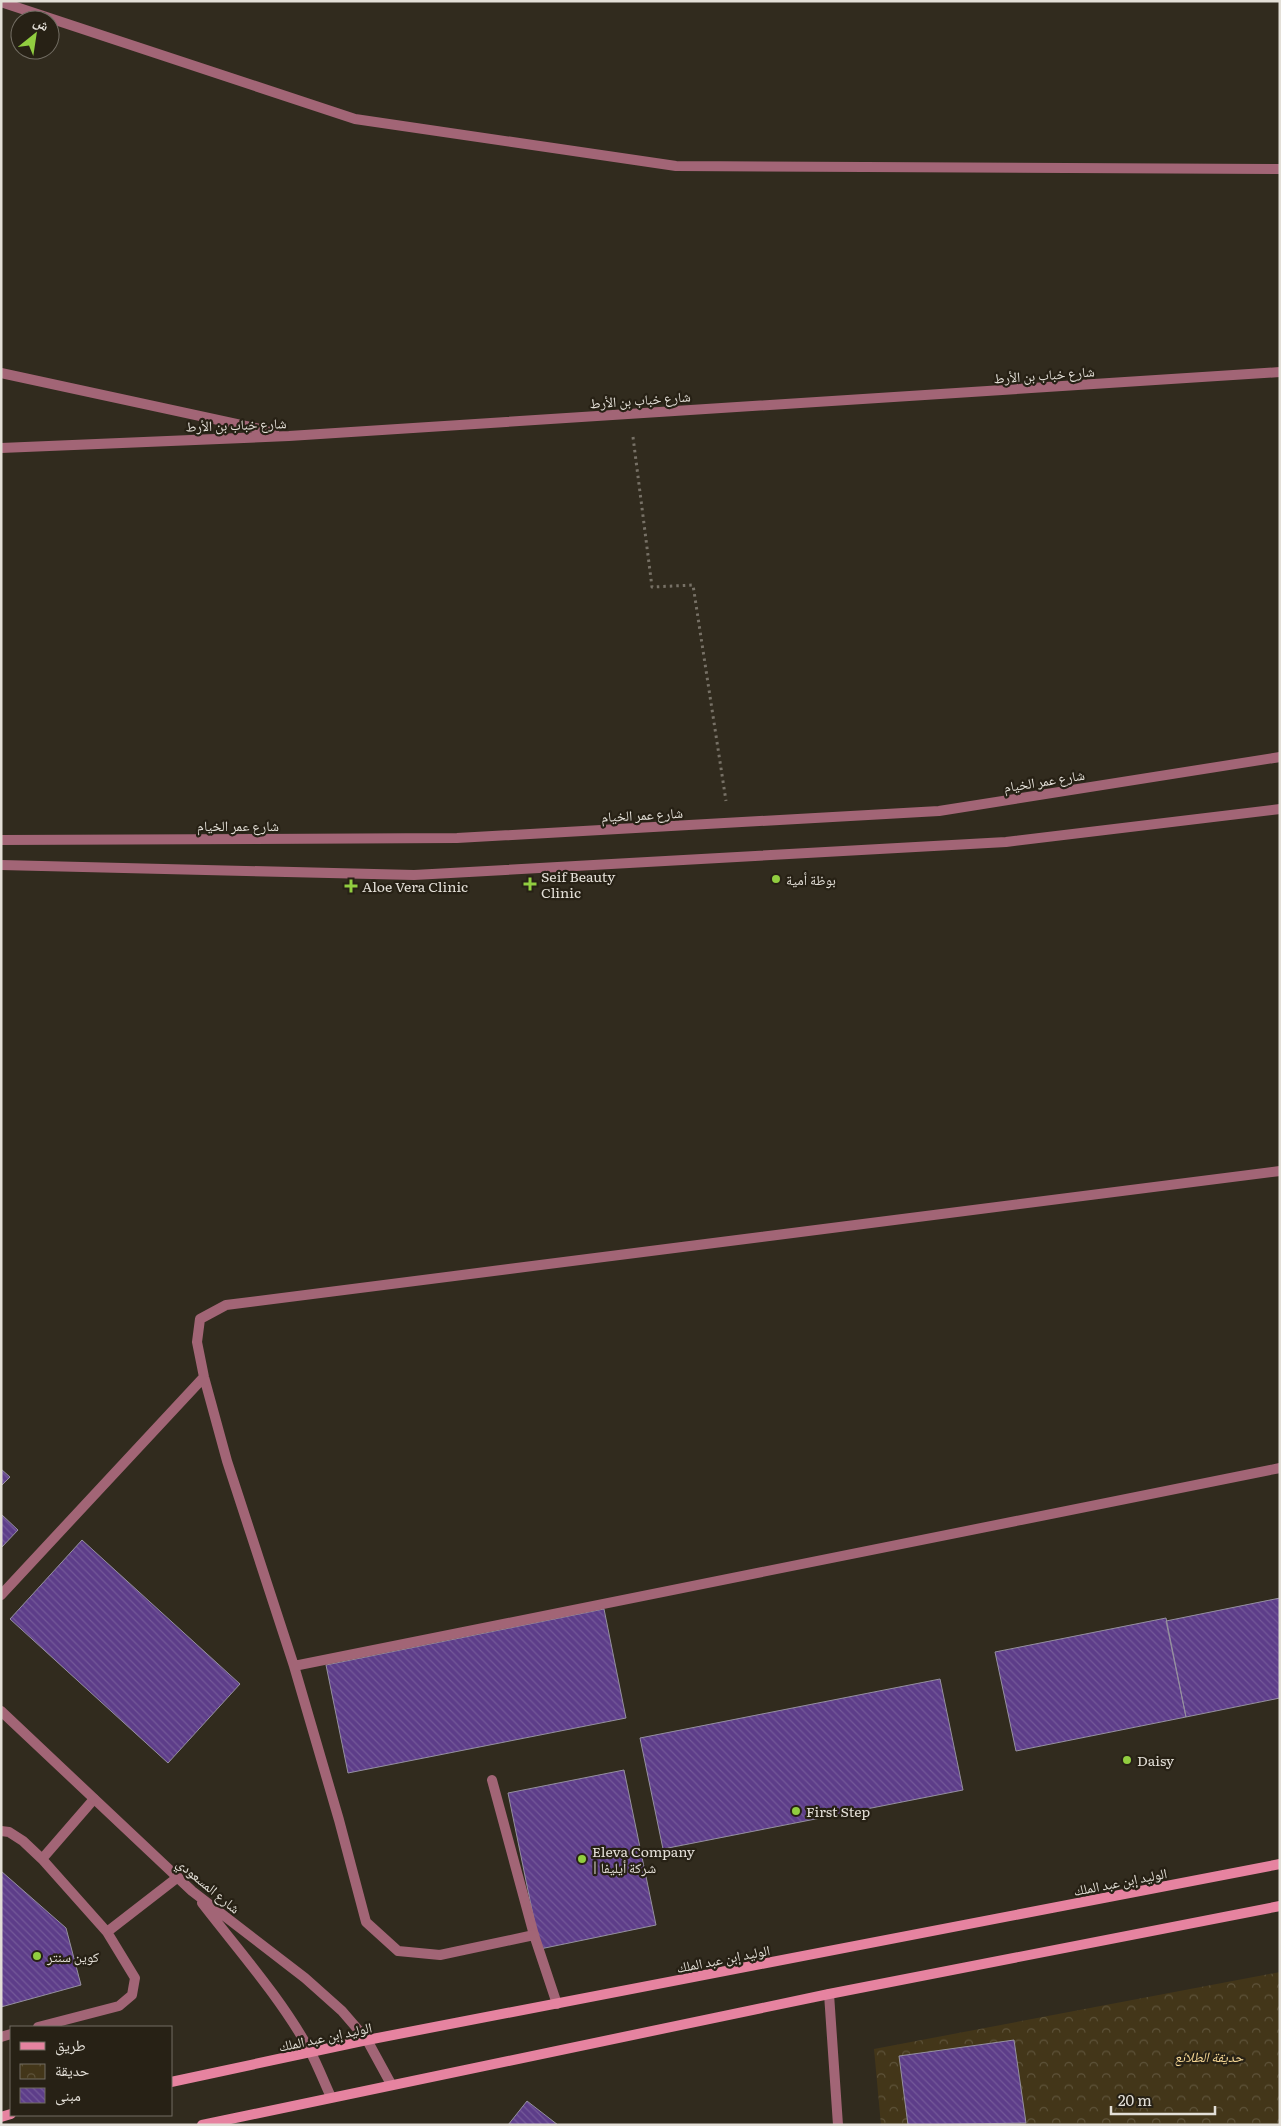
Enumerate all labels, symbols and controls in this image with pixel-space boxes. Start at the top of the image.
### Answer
north arrow [10,10,60,60]
text: ش [31,11,54,35]
street label: شارع خباب بن الأرط [993,360,1095,389]
street label: شارع خباب بن الأرط [589,385,691,414]
street label: شارع خباب بن الأرط [185,412,287,437]
street label: شارع عمر الخيام [1002,764,1086,797]
street label: شارع عمر الخيام [601,802,683,827]
street label: شارع عمر الخيام [197,815,279,836]
place label: Seif Beauty Clinic [541,866,616,902]
place label: بوظة أمية [786,869,836,889]
marker: بوظة أمية [770,873,782,885]
place label: Aloe Vera Clinic [362,876,468,896]
marker: Seif Beauty Clinic [523,877,537,891]
marker: Aloe Vera Clinic [344,879,358,893]
place label: Daisy [1137,1750,1175,1770]
marker: Daisy [1121,1754,1133,1766]
place label: First Step [806,1801,870,1821]
marker: First Step [790,1805,802,1817]
place label: Eleva Company | شركة أيليفا [592,1841,696,1877]
street label: شارع المسعودي [171,1852,245,1920]
marker: Eleva Company | شركة أيليفا [576,1853,588,1865]
street label: الوليد إبن عبد الملك [1072,1862,1169,1901]
street label: الوليد إبن عبد الملك [675,1939,772,1978]
place label: كوين سنتر [46,1946,99,1966]
marker: كوين سنتر [31,1950,43,1962]
street label: الوليد إبن عبد الملك [277,2016,374,2056]
legend [10,2026,172,2116]
text: طريق [55,2033,86,2056]
park label: حديقة الطلائع [1175,2046,1245,2066]
text: حديقة [55,2058,90,2081]
text: مبنى [55,2083,81,2106]
scale bar [1111,2084,1215,2116]
text: 20 m [1118,2088,1152,2111]

